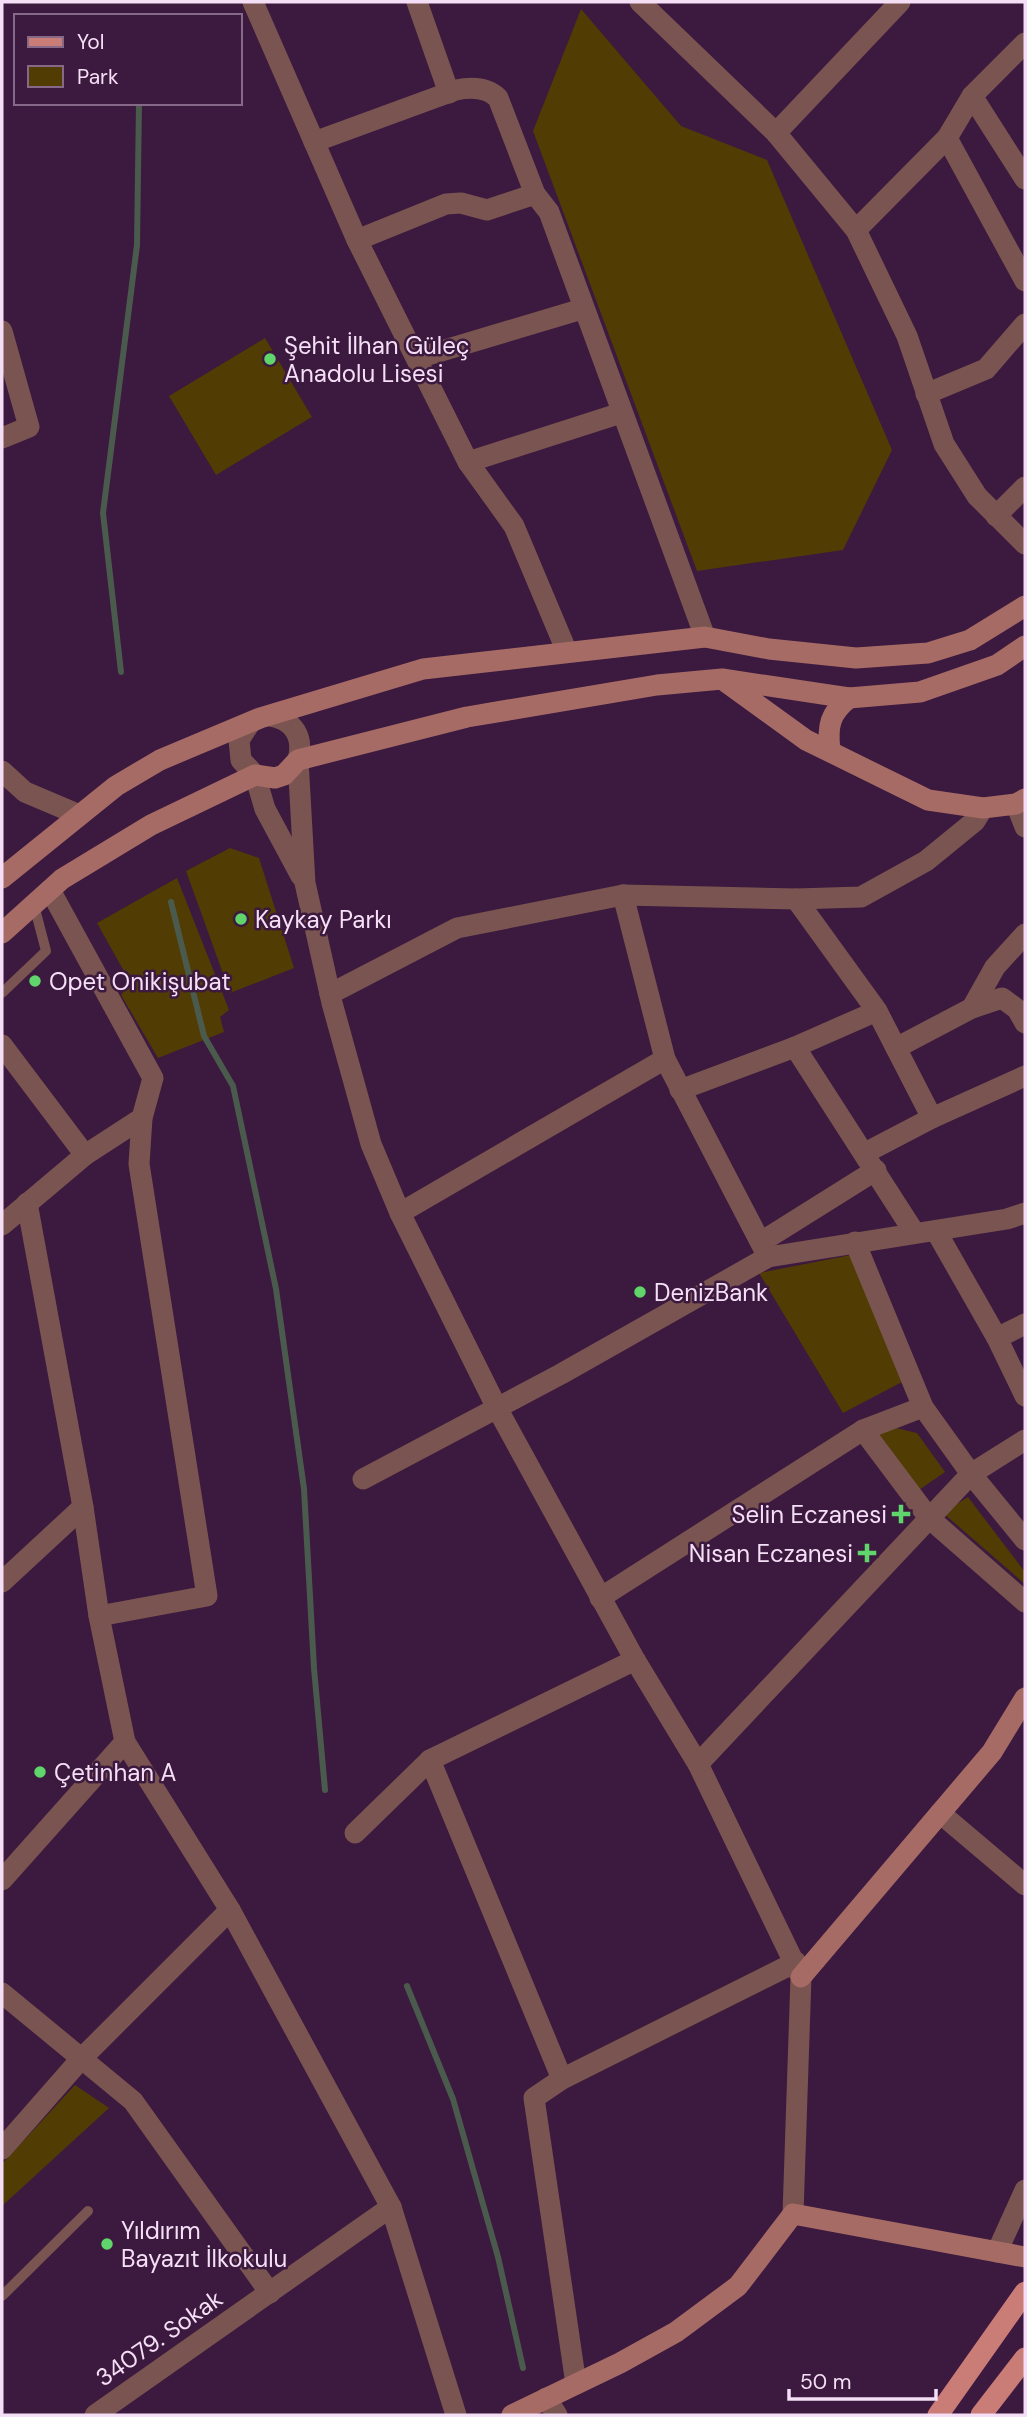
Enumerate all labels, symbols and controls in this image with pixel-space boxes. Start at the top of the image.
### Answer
legend [14,14,242,105]
text: Yol [77,28,105,56]
text: Park [77,63,119,91]
place label: Şehit İlhan Güleç Anadolu Lisesi [284,330,470,389]
marker: Şehit İlhan Güleç Anadolu Lisesi [262,351,278,367]
place label: Kaykay Parkı [255,904,392,935]
marker: Kaykay Parkı [233,911,249,927]
place label: Opet Onikişubat [49,966,231,997]
marker: Opet Onikişubat [27,973,43,989]
place label: DenizBank [654,1277,768,1308]
marker: DenizBank [632,1284,648,1300]
place label: Selin Eczanesi [732,1499,887,1530]
marker: Selin Eczanesi [893,1506,909,1522]
place label: Nisan Eczanesi [689,1538,853,1569]
marker: Nisan Eczanesi [859,1545,875,1561]
place label: Çetinhan A [54,1757,176,1788]
marker: Çetinhan A [32,1764,48,1780]
place label: Yıldırım Bayazıt İlkokulu [121,2215,287,2274]
marker: Yıldırım Bayazıt İlkokulu [99,2236,115,2252]
street label: 34079. Sokak [90,2283,228,2393]
scale bar [789,2358,936,2402]
text: 50 m [800,2368,851,2396]

